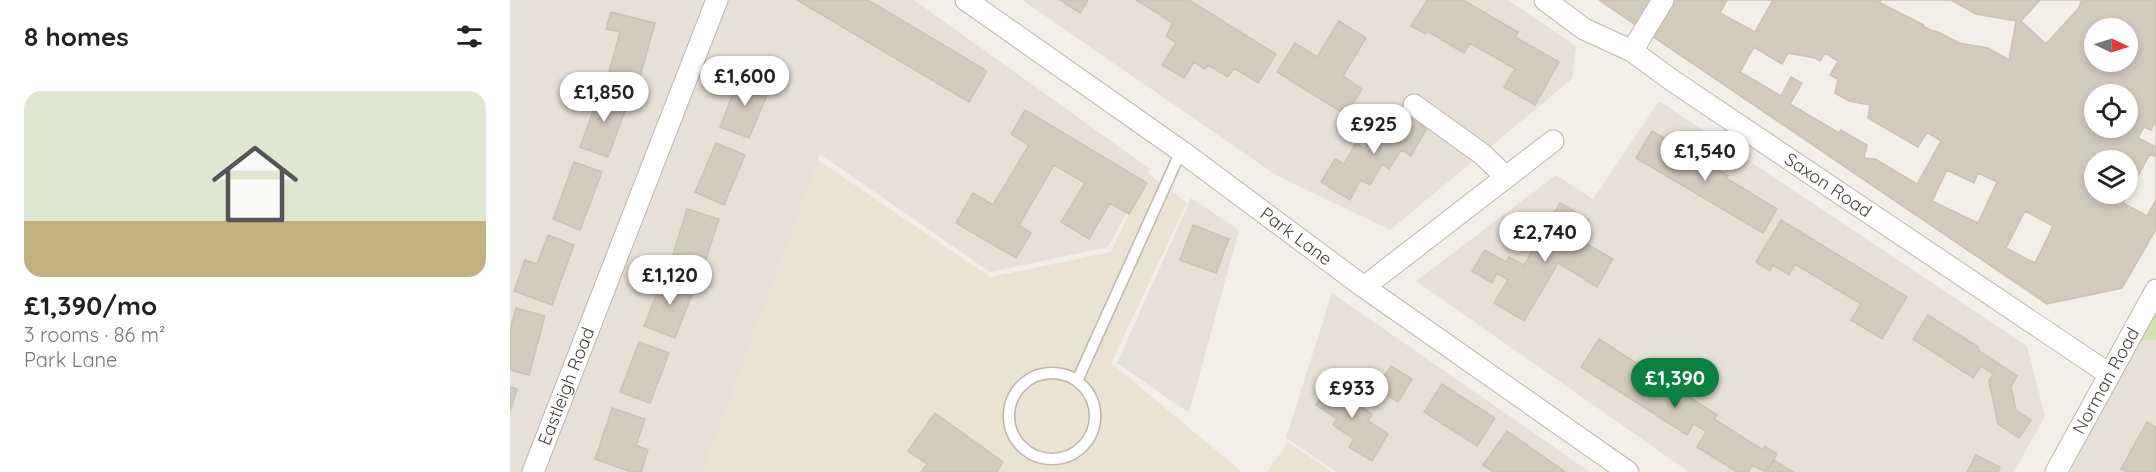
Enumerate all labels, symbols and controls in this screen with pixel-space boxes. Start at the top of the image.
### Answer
north arrow [2084,18,2138,72]
map controls [2084,18,2138,204]
text: 8 homes [24,20,129,53]
icon: filters [453,20,486,53]
pin: £1,600 [696,56,794,107]
text: £1,600 [714,63,776,88]
pin: £1,850 [555,72,653,123]
text: £1,850 [574,79,634,104]
button: locate [2084,84,2138,138]
pin: £925 [1338,104,1410,155]
text: £925 [1351,111,1397,136]
icon: home [201,130,309,238]
pin: £1,540 [1656,131,1754,182]
text: £1,540 [1674,138,1736,163]
street label: Saxon Road [1780,147,1876,222]
button: layers [2084,150,2138,204]
street label: Park Lane [1256,202,1337,270]
pin: £2,740 [1496,212,1594,263]
text: £2,740 [1513,219,1577,244]
pin: £1,120 [621,255,719,306]
text: £1,120 [642,262,698,287]
text: £1,390/mo [24,289,157,322]
text: 3 rooms · 86 m² [24,322,165,347]
street label: Norman Road [2067,323,2144,438]
street label: Eastleigh Road [533,324,599,448]
text: Park Lane [24,347,117,372]
pin: £1,390 [1626,358,1724,409]
text: £1,390 [1645,365,1705,390]
pin: £933 [1316,368,1388,419]
text: £933 [1329,375,1375,400]

